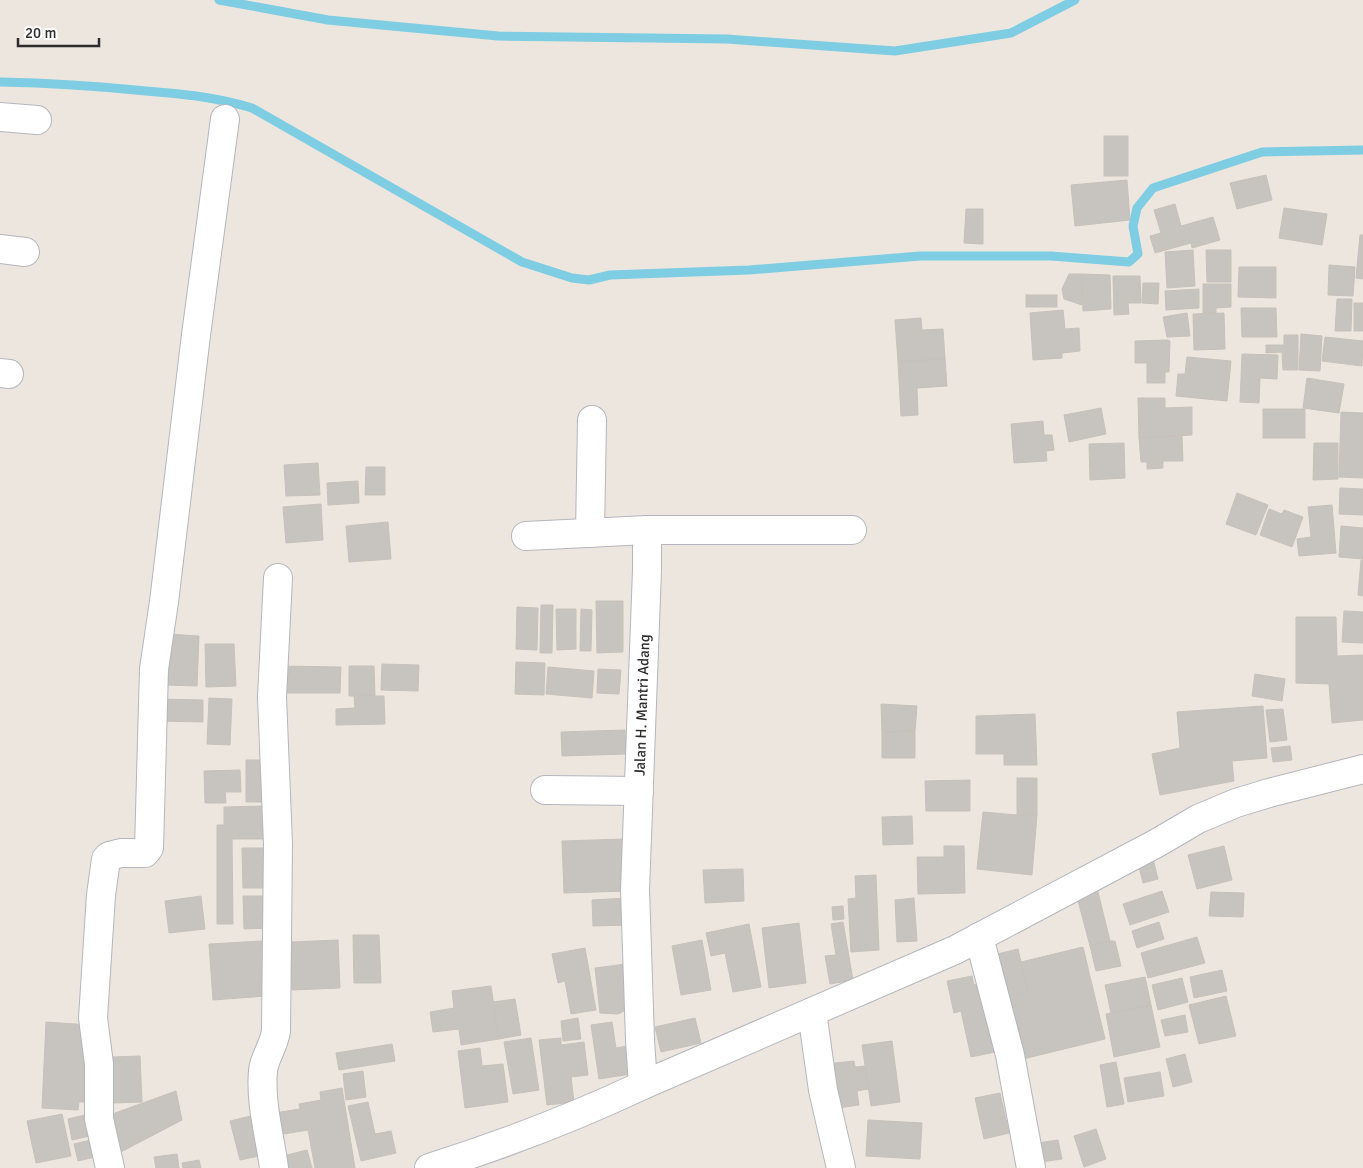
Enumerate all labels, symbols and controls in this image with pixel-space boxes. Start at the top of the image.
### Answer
scale bar [18,15,99,47]
text: 20 m [25,24,56,42]
street label: Jalan H. Mantri Adang [631,634,653,776]

